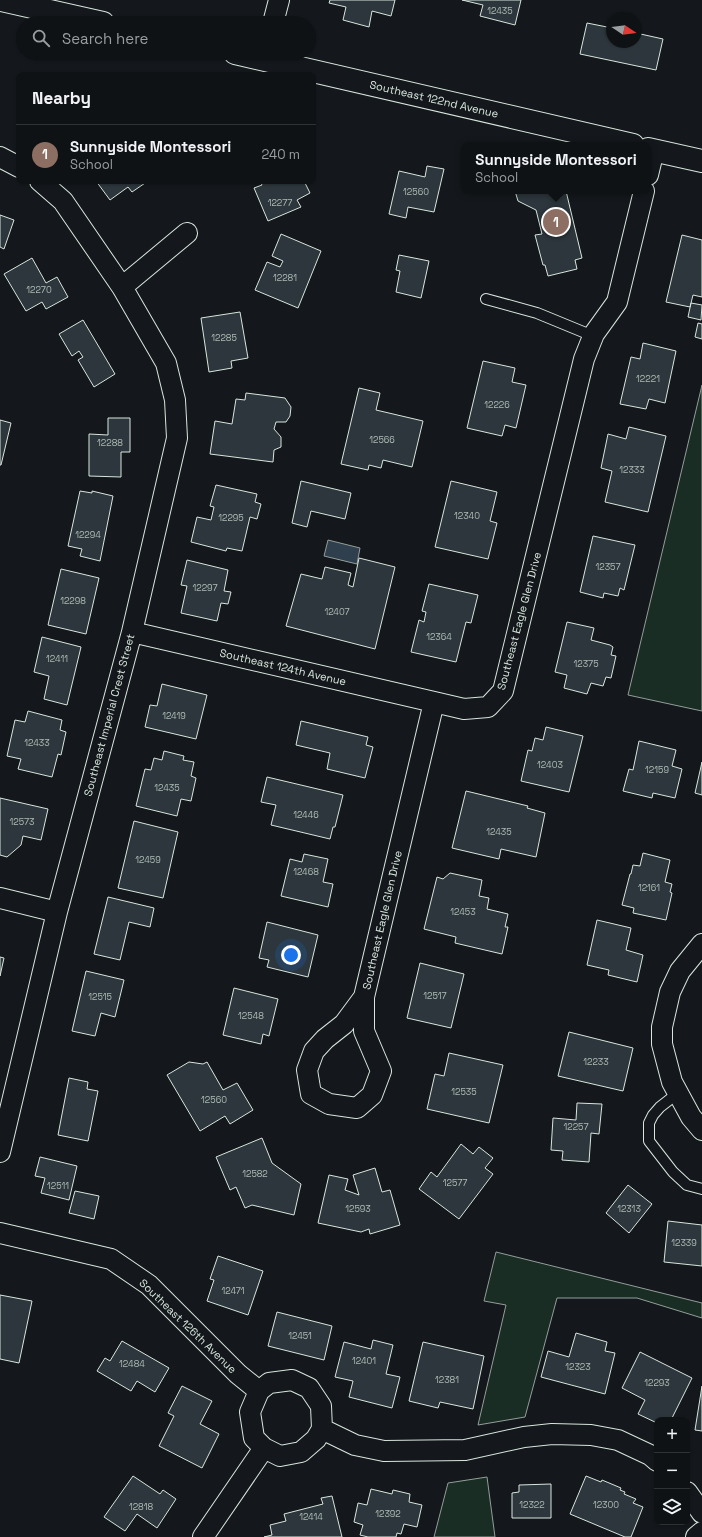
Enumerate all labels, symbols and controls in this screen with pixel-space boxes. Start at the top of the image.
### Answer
house number: 12435 [487,5,513,17]
north arrow [606,12,642,48]
search box [16,16,316,60]
icon: search [30,27,52,49]
text: Search here [62,29,148,48]
street label: Southeast 122nd Avenue [368,77,500,121]
text: Nearby [32,87,91,109]
text: Sunnyside Montessori [70,137,231,156]
popup [461,142,651,194]
text: 1 [42,146,48,163]
text: 240 m [262,146,300,163]
text: Sunnyside Montessori [475,150,637,169]
text: School [70,156,113,173]
text: School [475,169,518,186]
house number: 12560 [403,186,429,198]
house number: 12277 [268,197,292,209]
pin: 1 [543,207,569,237]
house number: 12281 [273,272,297,284]
house number: 12270 [26,284,52,296]
house number: 12285 [211,332,237,344]
house number: 12221 [636,373,660,385]
house number: 12226 [484,399,510,411]
house number: 12566 [369,434,395,446]
house number: 12288 [97,437,123,449]
house number: 12333 [619,464,645,476]
house number: 12340 [454,510,480,522]
house number: 12295 [218,512,244,524]
house number: 12294 [75,529,101,541]
street label: Southeast Eagle Glen Drive [494,550,544,692]
house number: 12357 [596,561,620,573]
house number: 12297 [192,582,218,594]
house number: 12298 [60,595,86,607]
house number: 12407 [324,606,350,618]
house number: 12364 [426,631,452,643]
street label: Southeast Imperial Crest Street [81,632,137,798]
street label: Southeast 124th Avenue [218,646,348,688]
house number: 12411 [46,653,68,665]
house number: 12375 [573,658,599,670]
house number: 12419 [162,710,186,722]
house number: 12433 [24,737,50,749]
house number: 12403 [537,759,563,771]
house number: 12159 [645,764,669,776]
house number: 12435 [154,782,180,794]
house number: 12446 [293,809,319,821]
house number: 12573 [10,816,34,828]
house number: 12435 [486,826,512,838]
street label: Southeast Eagle Glen Drive [359,849,405,991]
house number: 12459 [135,854,161,866]
house number: 12468 [293,866,319,878]
house number: 12161 [638,882,660,894]
house number: 12453 [450,906,476,918]
your location [281,945,301,965]
house number: 12517 [423,990,447,1002]
house number: 12515 [88,991,112,1003]
house number: 12548 [238,1010,264,1022]
house number: 12233 [583,1056,609,1068]
house number: 12535 [451,1086,477,1098]
house number: 12560 [201,1094,227,1106]
house number: 12257 [564,1121,588,1133]
house number: 12582 [242,1168,268,1180]
house number: 12577 [443,1177,467,1189]
house number: 12511 [47,1180,69,1192]
house number: 12593 [345,1203,371,1215]
house number: 12313 [617,1203,641,1215]
house number: 12339 [671,1237,697,1249]
street label: Southeast 126th Avenue [136,1276,240,1376]
house number: 12471 [221,1285,245,1297]
house number: 12451 [288,1330,312,1342]
house number: 12401 [352,1355,376,1367]
house number: 12484 [119,1358,145,1370]
house number: 12323 [565,1361,591,1373]
house number: 12381 [435,1374,459,1386]
house number: 12293 [644,1377,670,1389]
map controls [654,1417,690,1525]
button: + [654,1417,690,1453]
button: − [654,1453,690,1489]
button: layers [654,1489,690,1525]
house number: 12322 [519,1499,545,1511]
house number: 12300 [593,1499,619,1511]
house number: 12818 [129,1501,153,1513]
house number: 12392 [375,1508,401,1520]
house number: 12414 [299,1511,323,1523]

